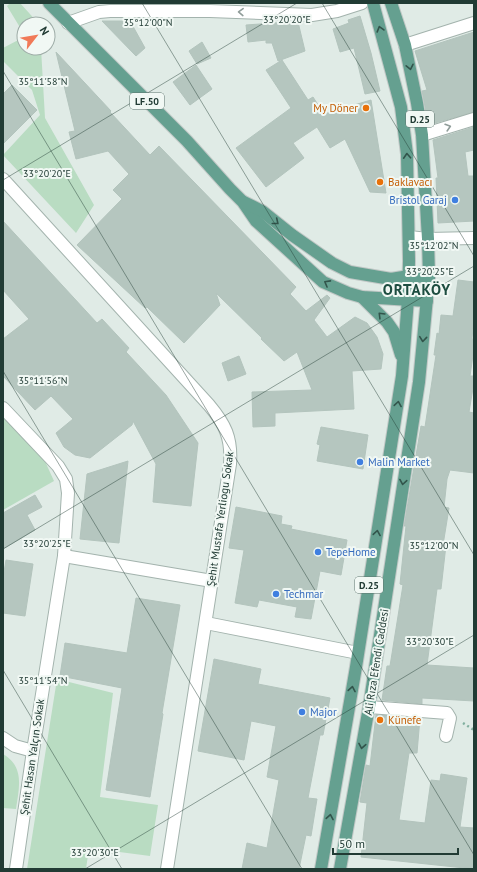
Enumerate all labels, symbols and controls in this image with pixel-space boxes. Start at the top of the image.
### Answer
one-way arrow [238,8,244,17]
text: 33°20'20"E [263,13,311,26]
north arrow [16,16,56,56]
text: 35°12'00"N [123,16,173,29]
text: N [37,24,52,38]
one-way arrow [376,26,385,33]
one-way arrow [405,64,414,70]
text: 35°11'58"N [18,75,68,88]
road number: LF.50 [130,93,164,109]
place label: My Döner [313,101,358,115]
marker: My Döner [361,103,371,113]
road number: D.25 [406,111,434,127]
one-way arrow [445,123,452,132]
one-way arrow [402,153,411,159]
text: 33°20'20"E [23,167,71,180]
place label: Baklavacı [388,175,432,189]
marker: Baklavacı [375,177,385,187]
place label: Bristol Garaj [389,193,447,207]
marker: Bristol Garaj [450,195,460,205]
one-way arrow [271,218,279,225]
text: 35°12'02"N [409,239,459,252]
text: 33°20'25"E [406,265,454,278]
one-way arrow [323,280,331,287]
district label: ORTAKÖY [383,280,451,299]
one-way arrow [378,312,386,320]
one-way arrow [419,336,428,342]
text: 35°11'56"N [18,374,68,387]
one-way arrow [393,401,402,407]
street label: Şehit Mustafa Yerliogu Sokak [204,450,237,587]
place label: Malin Market [368,455,430,469]
marker: Malin Market [355,457,365,467]
one-way arrow [399,479,408,485]
one-way arrow [372,530,381,536]
text: 33°20'25"E [23,537,71,550]
text: 35°12'00"N [409,539,459,552]
place label: TepeHome [326,545,376,559]
marker: TepeHome [313,547,323,557]
road number: D.25 [355,577,383,593]
place label: Techmar [284,587,324,601]
marker: Techmar [271,589,281,599]
street label: Ali Rıza Efendi Caddesi [361,608,391,716]
text: 33°20'30"E [406,635,454,648]
text: 35°11'54"N [18,674,68,687]
one-way arrow [348,686,356,692]
street label: Şehit Hasan Yalçın Sokak [17,697,47,816]
place label: Major [310,705,337,719]
marker: Major [297,707,307,717]
place label: Künefe [388,713,422,727]
marker: Künefe [375,715,385,725]
one-way arrow [358,742,367,749]
one-way arrow [325,814,334,820]
scale bar [333,830,458,856]
text: 50 m [339,836,365,851]
text: 33°20'30"E [71,846,119,859]

